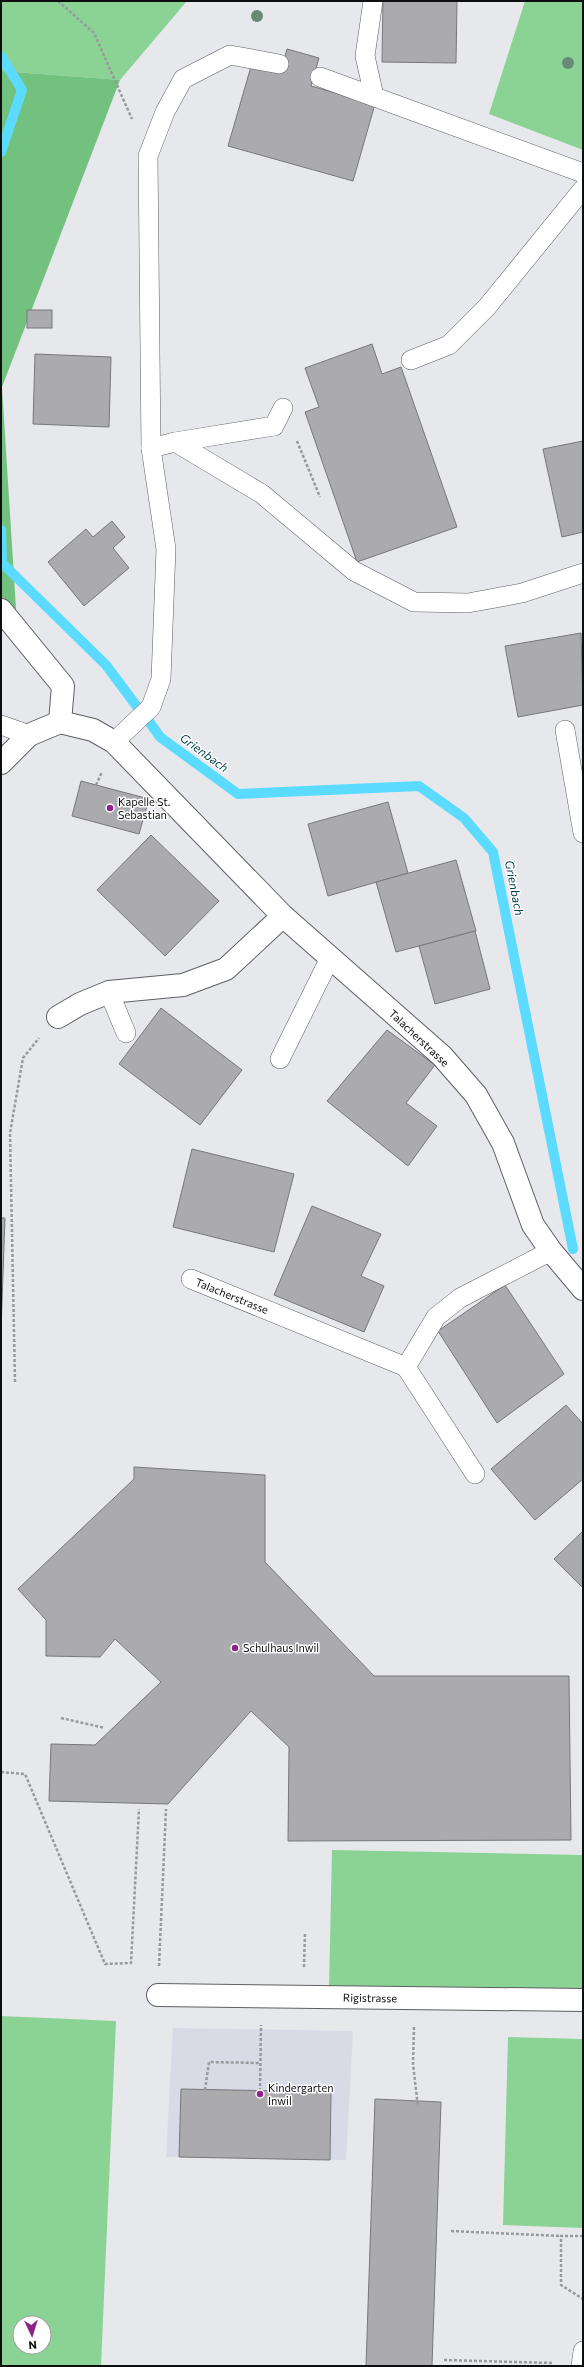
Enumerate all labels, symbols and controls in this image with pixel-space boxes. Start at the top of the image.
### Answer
water label: Grienbach [178,730,231,774]
place label: Kapelle St. Sebastian [118,795,171,821]
marker: Kapelle St. Sebastian [105,803,115,813]
water label: Grienbach [503,859,527,917]
street label: Talacherstrasse [387,1006,452,1069]
street label: Talacherstrasse [194,1275,271,1316]
place label: Schulhaus Inwil [243,1641,319,1654]
marker: Schulhaus Inwil [230,1643,240,1653]
street label: Rigistrasse [343,1991,397,2004]
place label: Kindergarten Inwil [268,2081,334,2107]
marker: Kindergarten Inwil [255,2089,265,2099]
north arrow [12,2315,52,2355]
text: N [28,2339,37,2352]

